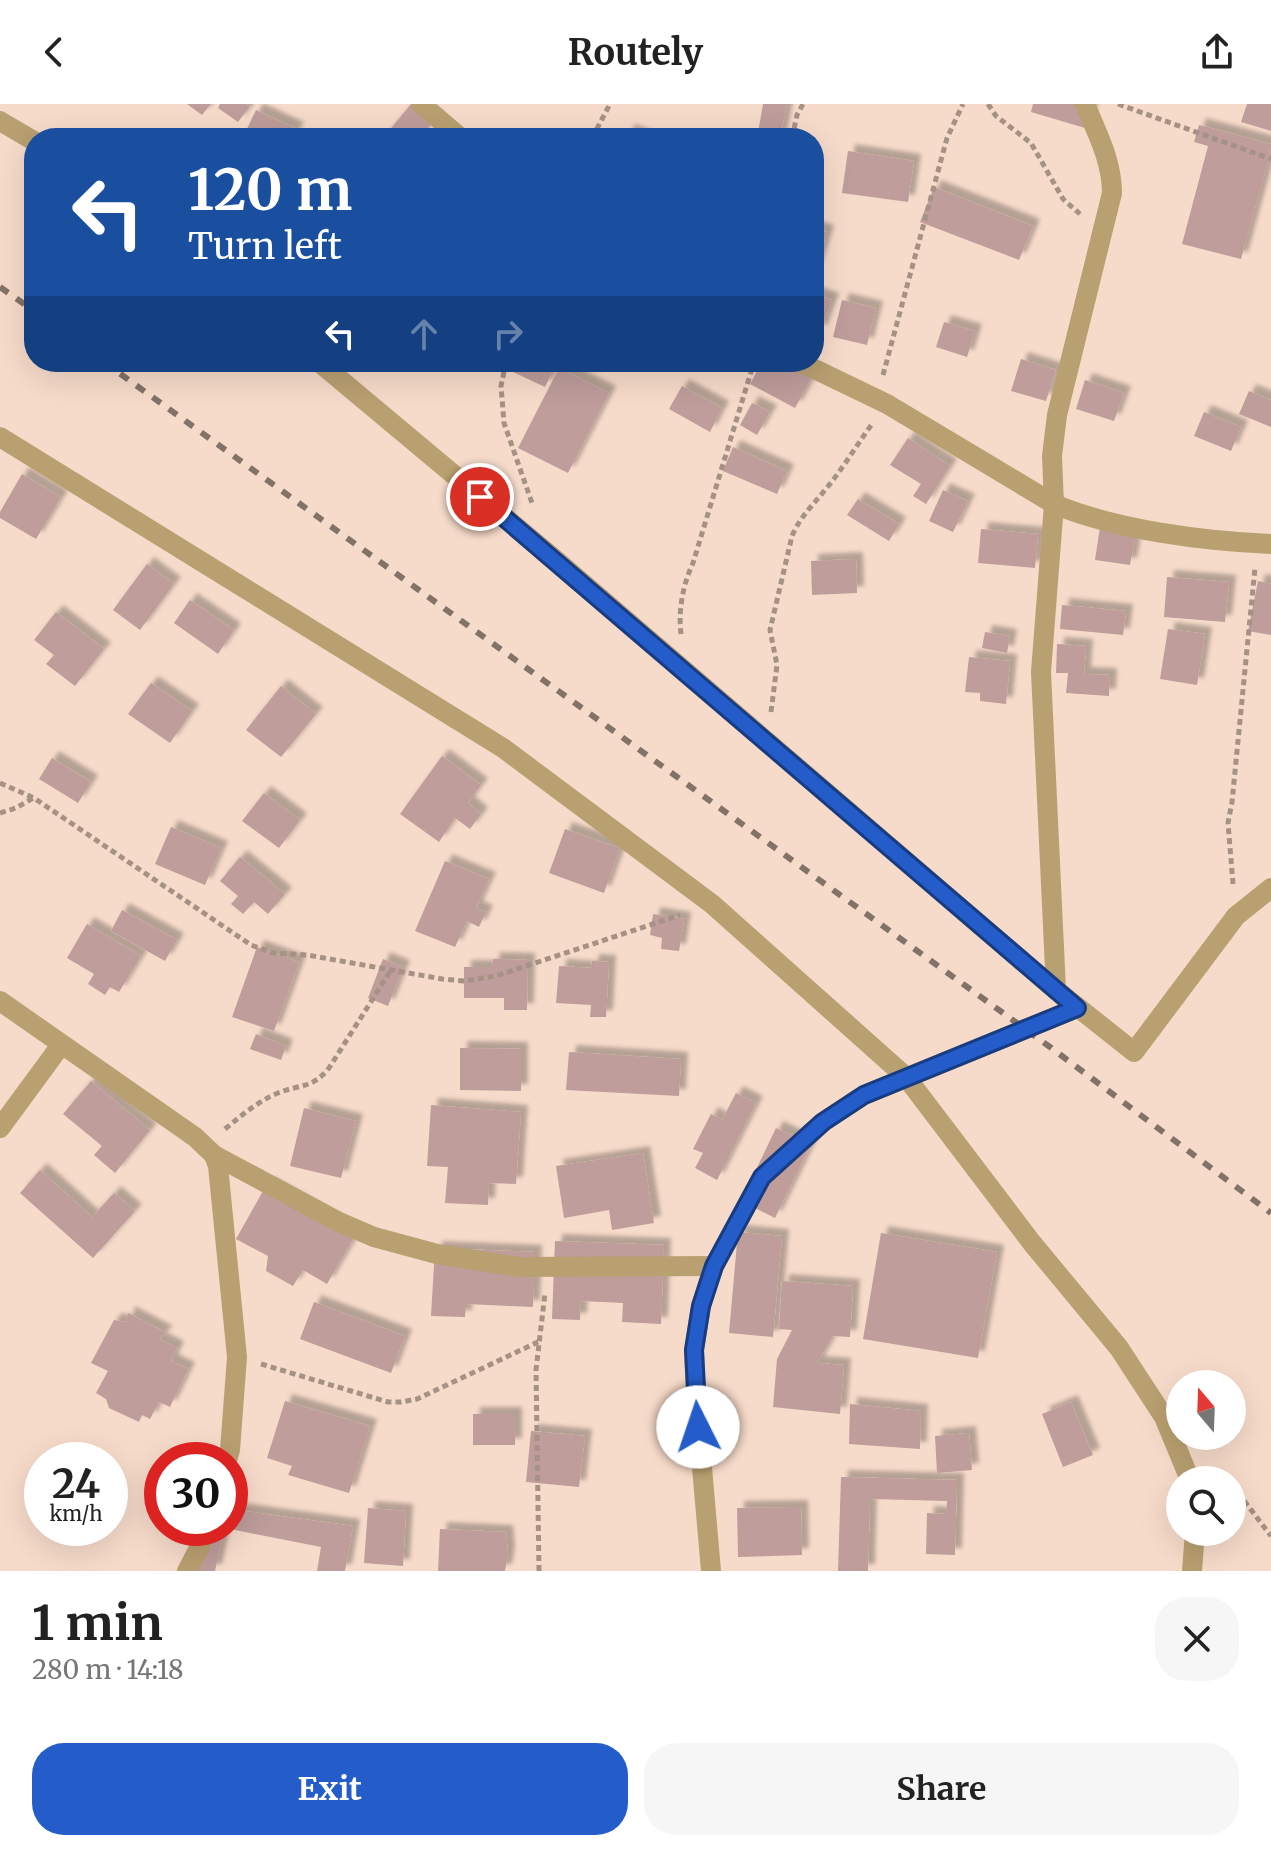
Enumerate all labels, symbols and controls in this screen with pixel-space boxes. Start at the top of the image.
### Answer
icon: back [32,30,76,74]
text: Routely [568,30,703,75]
icon: share [1195,30,1239,74]
text: 120 m [188,155,352,225]
icon: left [56,160,160,264]
text: Turn left [188,224,342,269]
icon: left [318,312,362,356]
icon: ahead [402,312,446,356]
icon: right [486,312,530,356]
pin [446,463,514,531]
icon: arrive [458,475,502,519]
north arrow [1166,1370,1246,1450]
map controls [1166,1370,1246,1546]
position arrow [656,1385,740,1469]
speed limit sign: 30 [144,1442,248,1546]
text: 24 [52,1459,100,1509]
button: search [1166,1466,1246,1546]
text: km/h [50,1501,102,1526]
text: 1 min [32,1593,163,1653]
button: close [1155,1597,1239,1681]
text: 280 m · 14:18 [32,1653,183,1686]
button: Exit [32,1743,628,1835]
button: Share [644,1743,1239,1835]

